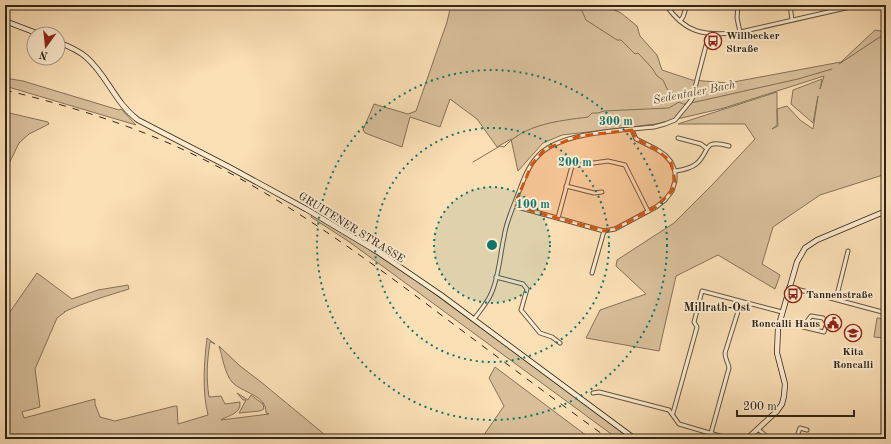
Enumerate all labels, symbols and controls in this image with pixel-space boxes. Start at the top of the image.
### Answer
north arrow [26,26,66,66]
bus stop icon: Willbecker Straße [703,31,723,51]
place label: Willbecker Straße [726,31,780,55]
text: N [38,48,49,61]
water label: Sedentaler Bach [652,79,736,107]
text: 300 m [599,116,633,128]
text: 200 m [558,157,592,169]
street label: GRUITENER STRASSE [296,191,406,266]
text: 100 m [516,199,550,211]
centre of rings [485,238,499,252]
bus stop icon: Tannenstraße [783,284,803,304]
place label: Tannenstraße [806,290,873,301]
district label: Millrath-Ost [684,302,751,314]
public building icon: Roncalli Haus [823,313,843,333]
place label: Roncalli Haus [751,319,820,330]
school or university icon: Kita Roncalli [843,323,863,343]
place label: Kita Roncalli [833,347,873,371]
scale bar [737,392,854,418]
text: 200 m [743,401,777,413]

